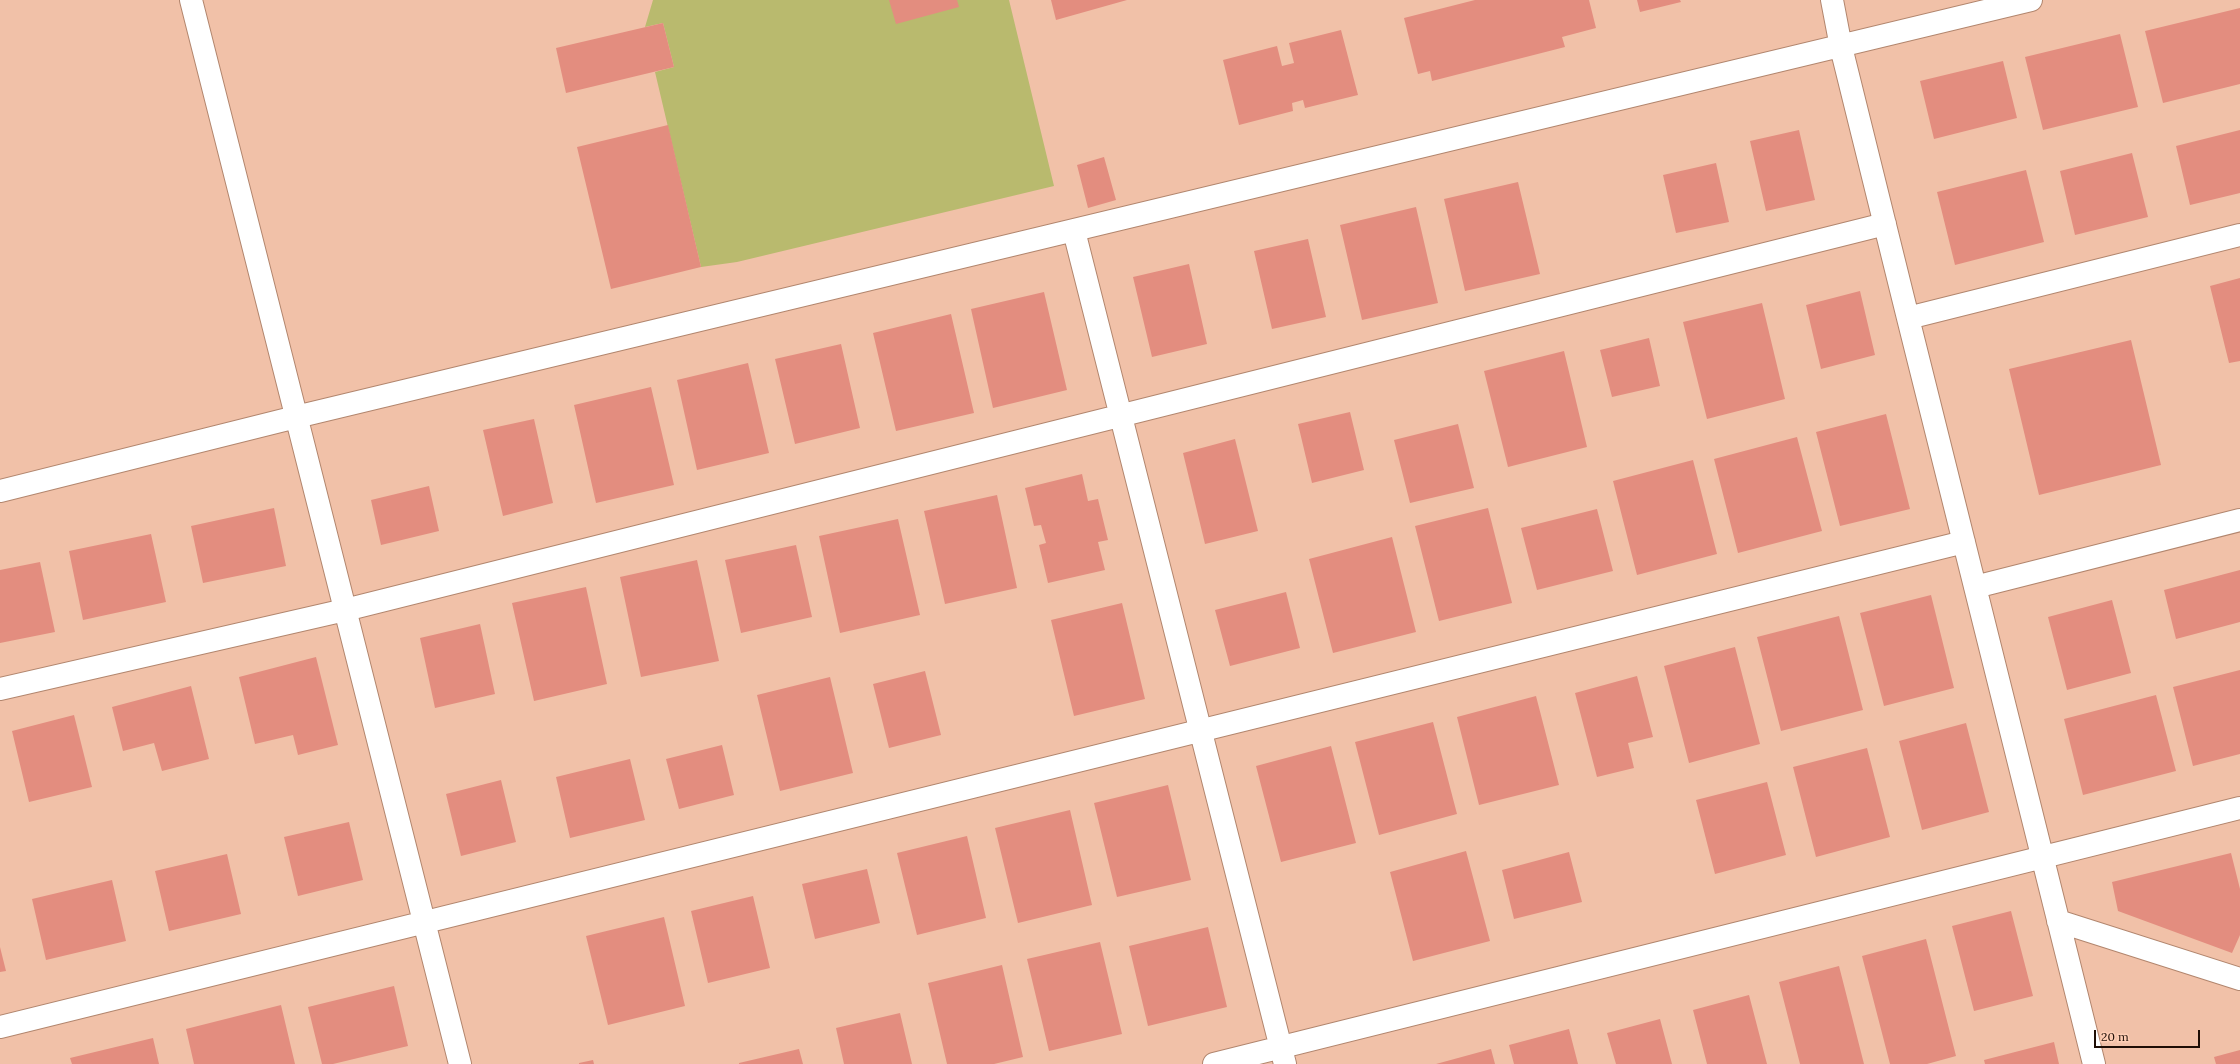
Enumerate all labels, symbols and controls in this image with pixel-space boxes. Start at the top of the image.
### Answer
scale bar [2096,1022,2202,1048]
text: 20 m [2101,1029,2129,1044]

